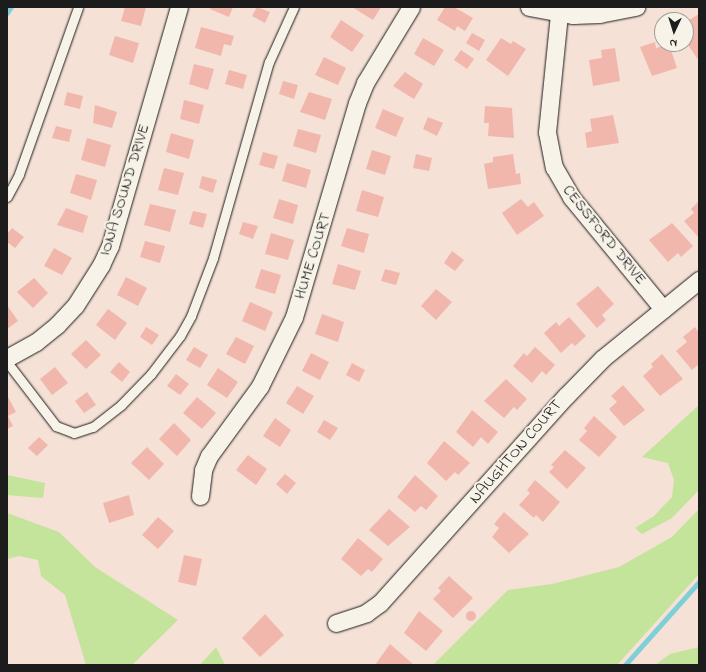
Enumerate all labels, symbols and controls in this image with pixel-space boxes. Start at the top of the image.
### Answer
north arrow [654,12,694,52]
text: N [669,35,678,51]
street label: IONA SOUND DRIVE [96,122,154,258]
street label: CESSFORD DRIVE [558,181,650,289]
street label: HUME COURT [291,210,335,302]
street label: NAUGHTON COURT [466,396,566,508]

